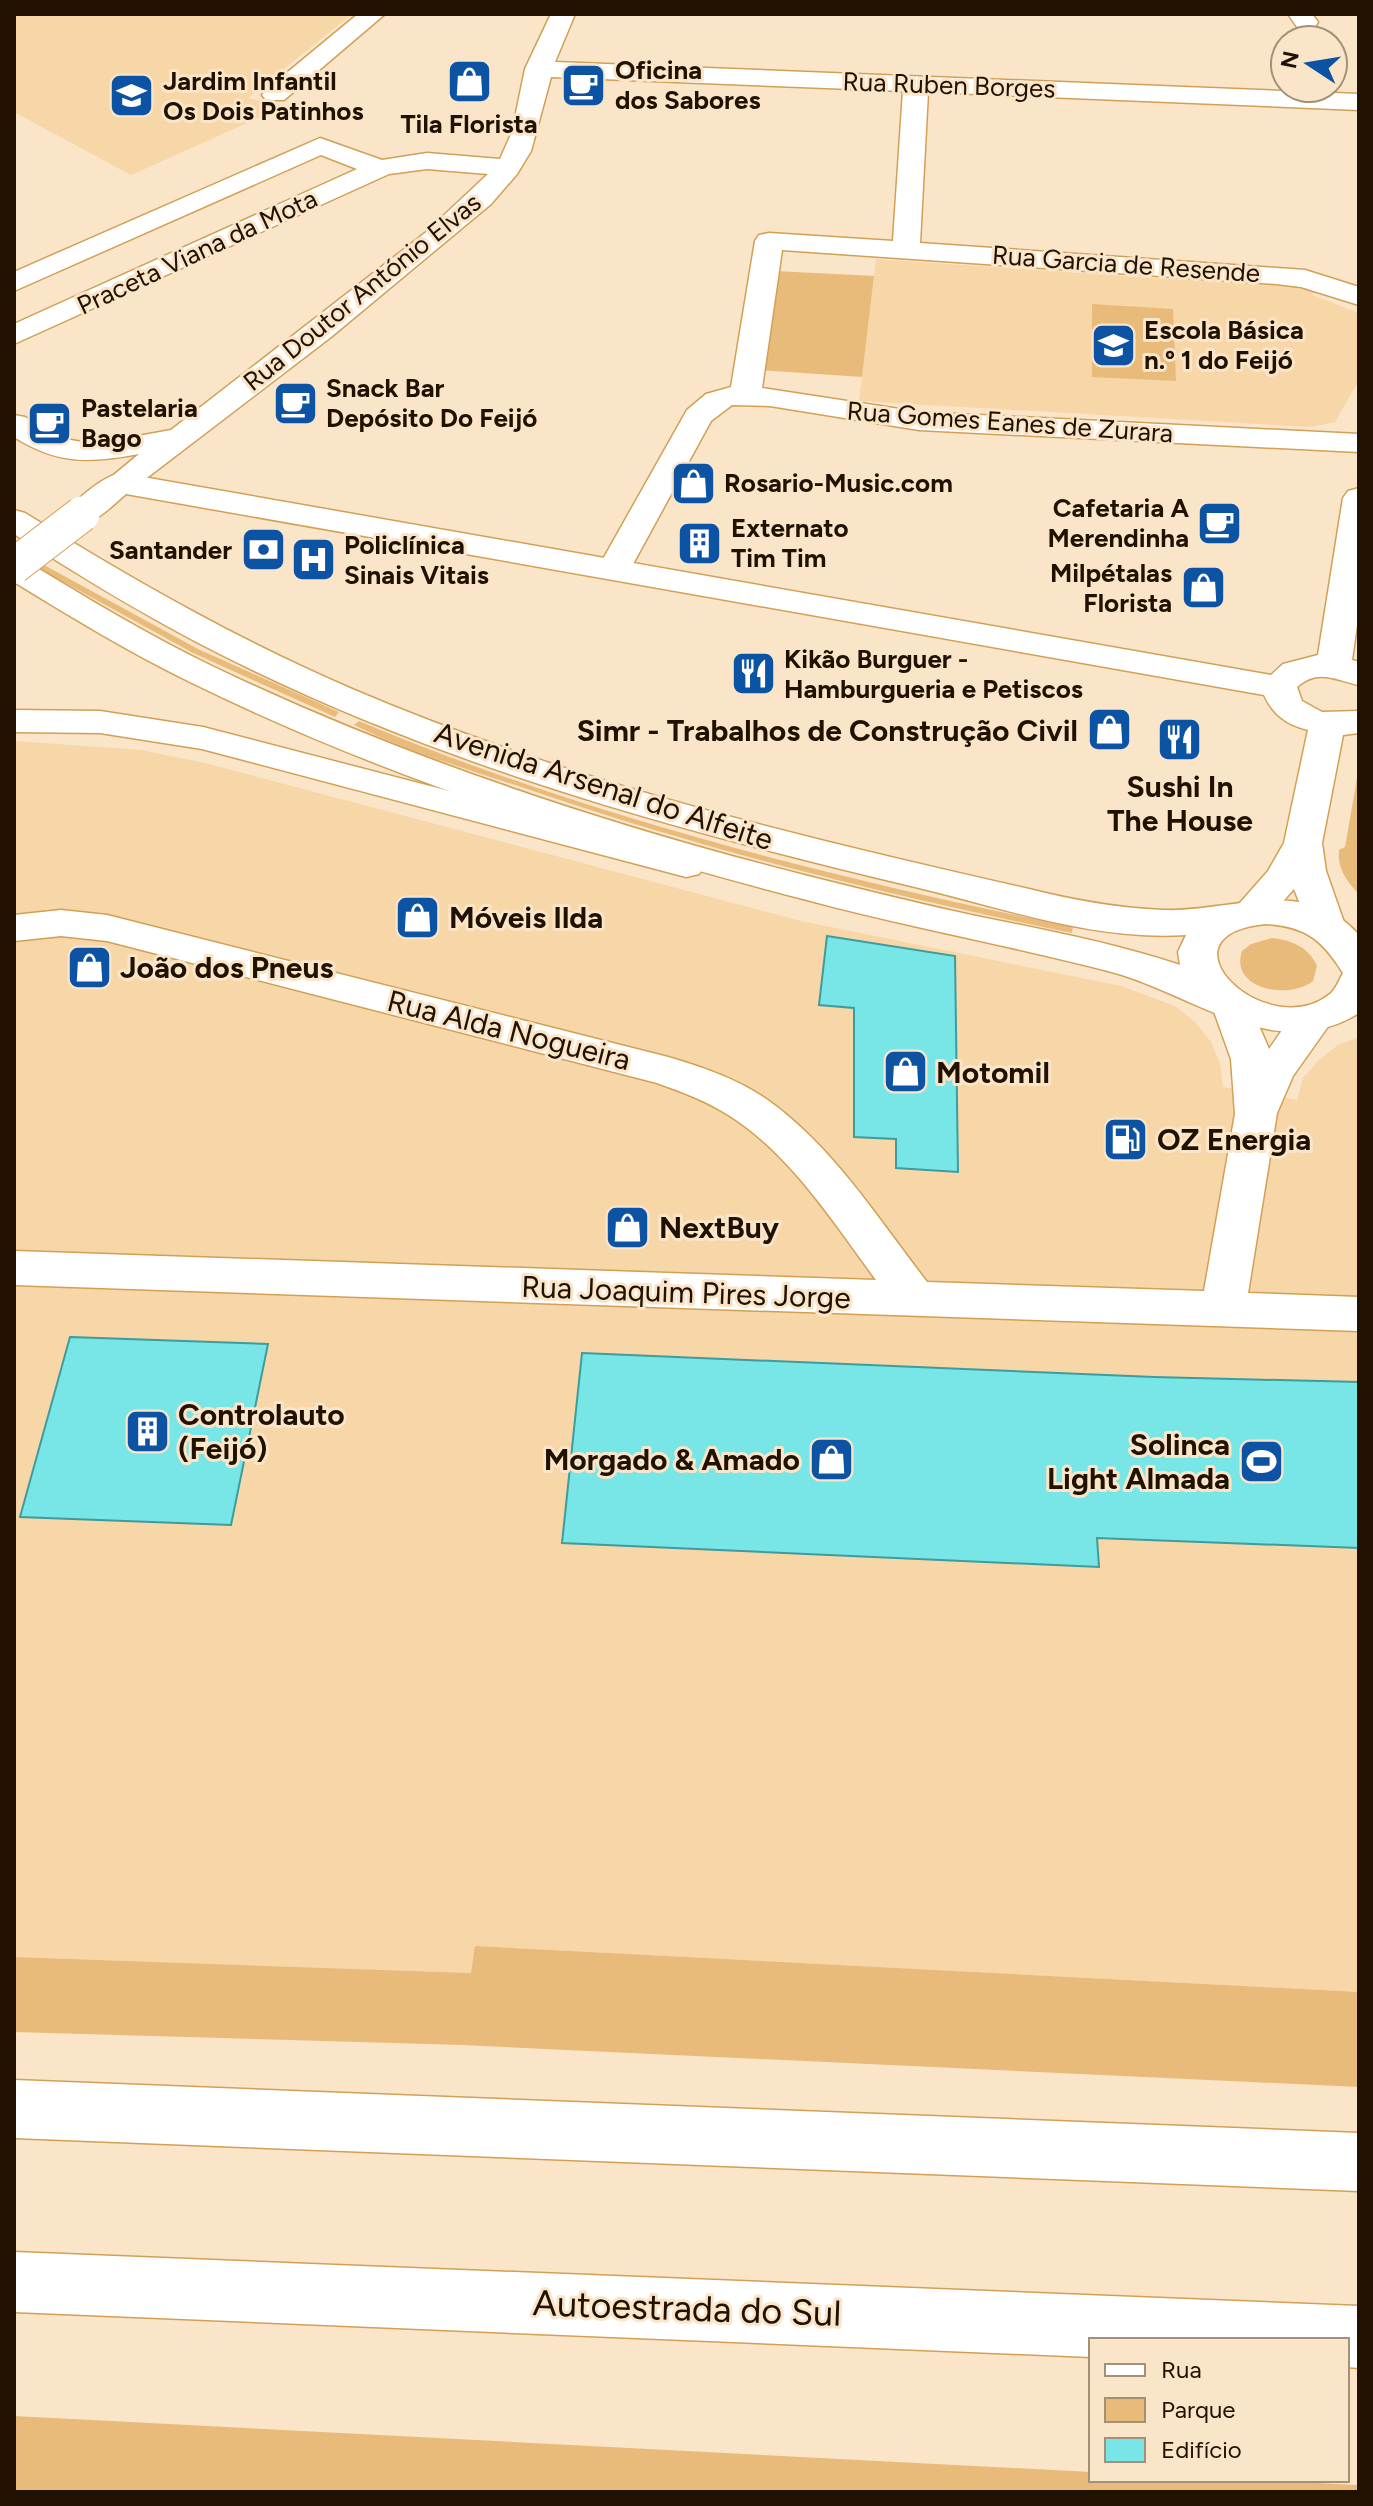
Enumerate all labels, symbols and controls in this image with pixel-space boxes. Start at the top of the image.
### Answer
north arrow [1269,24,1349,104]
text: N [1275,49,1305,71]
place label: Oficina dos Sabores [615,54,761,116]
shop icon: Tila Florista [445,57,493,105]
cafe icon: Oficina dos Sabores [560,61,608,109]
place label: Jardim Infantil Os Dois Patinhos [163,65,364,127]
street label: Rua Ruben Borges [842,65,1056,105]
school or university icon: Jardim Infantil Os Dois Patinhos [108,72,156,120]
place label: Tila Florista [400,108,538,140]
street label: Praceta Viana da Mota [72,182,322,322]
street label: Rua Doutor António Elvas [237,186,487,398]
street label: Rua Garcia de Resende [991,239,1261,289]
place label: Escola Básica n.º 1 do Feijó [1144,314,1304,376]
school or university icon: Escola Básica n.º 1 do Feijó [1089,321,1137,369]
place label: Snack Bar Depósito Do Feijó [326,372,537,434]
cafe icon: Snack Bar Depósito Do Feijó [271,379,319,427]
place label: Pastelaria Bago [81,392,198,454]
street label: Rua Gomes Eanes de Zurara [846,395,1174,449]
cafe icon: Pastelaria Bago [26,399,74,447]
shop icon: Rosario-Music.com [669,459,717,507]
place label: Rosario-Music.com [724,467,953,499]
place label: Cafetaria A Merendinha [1048,492,1189,554]
cafe icon: Cafetaria A Merendinha [1196,499,1244,547]
place label: Externato Tim Tim [731,512,849,574]
building icon: Externato Tim Tim [676,519,724,567]
bank icon: Santander [239,526,287,574]
place label: Policlínica Sinais Vitais [344,529,489,591]
place label: Santander [109,534,232,566]
hospital icon: Policlínica Sinais Vitais [289,536,337,584]
place label: Milpétalas Florista [1050,557,1172,619]
shop icon: Milpétalas Florista [1179,564,1227,612]
place label: Kikão Burguer - Hamburgueria e Petiscos [784,643,1083,705]
restaurant icon: Kikão Burguer - Hamburgueria e Petiscos [729,650,777,698]
shop icon: Simr - Trabalhos de Construção Civil [1085,706,1133,754]
place label: Simr - Trabalhos de Construção Civil [577,712,1078,749]
street label: Avenida Arsenal do Alfeite [430,714,778,858]
restaurant icon: Sushi In The House [1156,716,1204,764]
place label: Sushi In The House [1107,768,1253,839]
shop icon: Móveis Ilda [394,893,442,941]
place label: Móveis Ilda [449,899,603,936]
shop icon: João dos Pneus [65,943,113,991]
place label: João dos Pneus [120,949,334,986]
street label: Rua Alda Nogueira [384,982,634,1078]
shop icon: Motomil [881,1048,929,1096]
place label: Motomil [936,1054,1050,1091]
fuel station icon: OZ Energia [1102,1115,1150,1163]
place label: OZ Energia [1157,1121,1311,1158]
shop icon: NextBuy [604,1203,652,1251]
place label: NextBuy [659,1209,780,1246]
street label: Rua Joaquim Pires Jorge [521,1268,851,1316]
place label: Controlauto (Feijó) [178,1396,345,1467]
building icon: Controlauto (Feijó) [123,1407,171,1455]
place label: Solinca Light Almada [1047,1426,1230,1497]
shop icon: Morgado & Amado [807,1435,855,1483]
sports icon: Solinca Light Almada [1237,1437,1285,1485]
place label: Morgado & Amado [544,1441,800,1478]
street label: Autoestrada do Sul [532,2281,842,2335]
legend [1089,2338,1349,2482]
text: Rua [1161,2355,1202,2384]
text: Parque [1161,2395,1235,2424]
text: Edifício [1161,2435,1242,2464]

